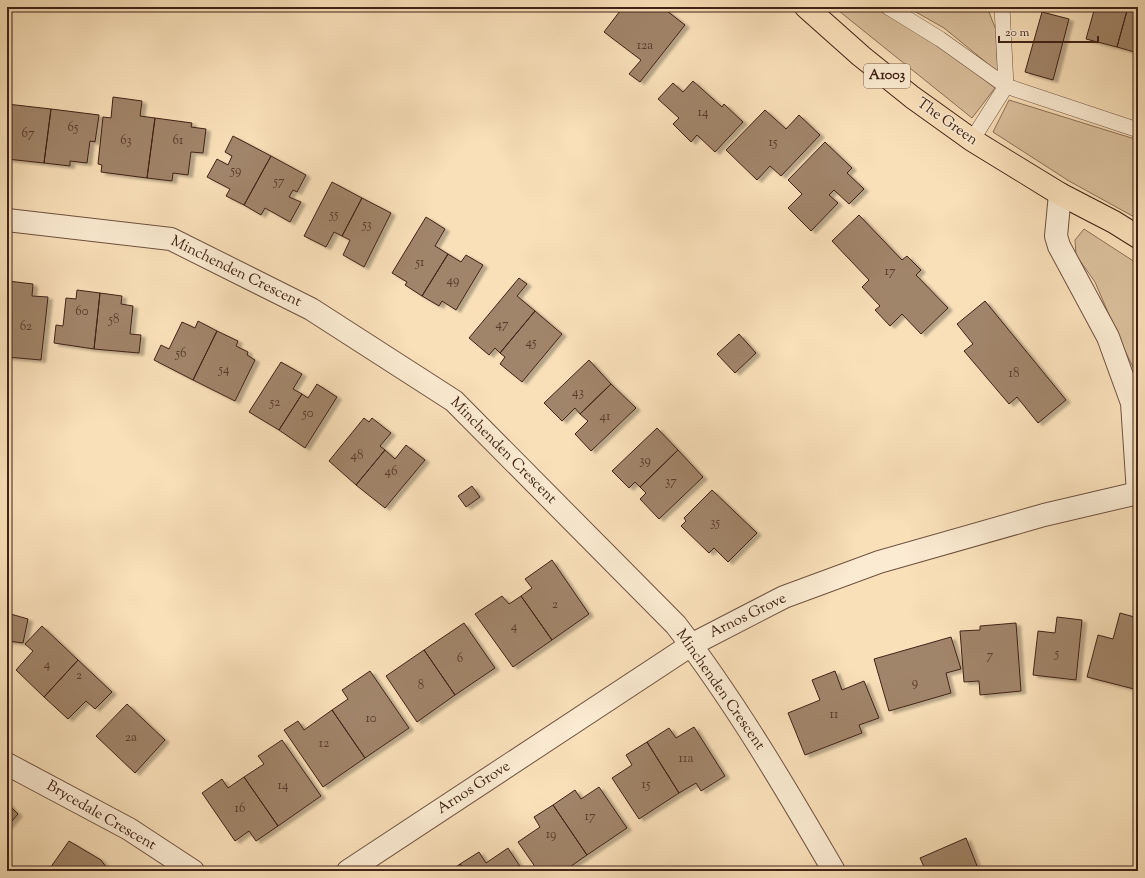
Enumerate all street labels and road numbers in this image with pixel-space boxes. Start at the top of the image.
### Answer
road number: A1003 [864,64,910,88]
street label: The Green [912,93,982,151]
street label: Minchenden Crescent [167,231,305,313]
street label: Minchenden Crescent [445,393,561,509]
street label: Arnos Grove [706,588,790,644]
street label: Minchenden Crescent [670,625,770,755]
street label: Arnos Grove [433,756,515,820]
street label: Brycedale Crescent [42,776,160,856]

